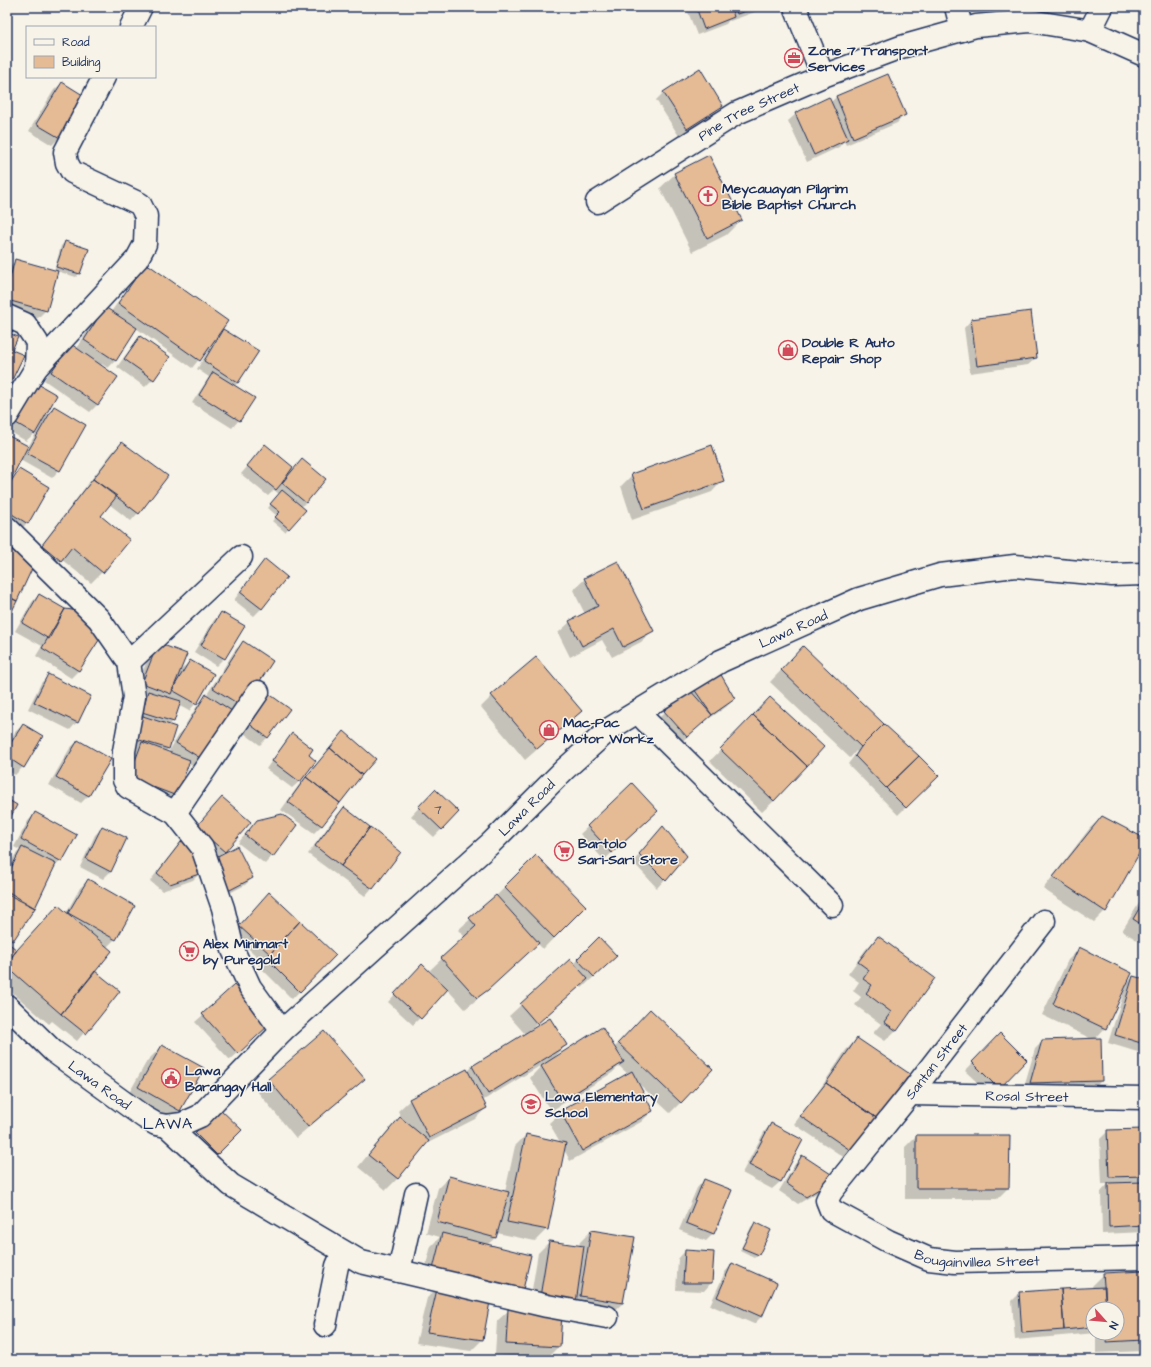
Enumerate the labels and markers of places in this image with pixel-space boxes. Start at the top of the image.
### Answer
place label: Zone 7 Transport Services [807,41,928,77]
office icon: Zone 7 Transport Services [783,47,805,69]
place label: Meycauayan Pilgrim Bible Baptist Church [722,179,857,215]
church icon: Meycauayan Pilgrim Bible Baptist Church [697,185,719,207]
place label: Double R Auto Repair Shop [802,333,895,369]
shop icon: Double R Auto Repair Shop [777,339,799,361]
place label: Mac-Pac Motor Workz [563,713,655,749]
shop icon: Mac-Pac Motor Workz [538,719,560,741]
place label: Bartolo Sari-Sari Store [577,834,678,870]
supermarket icon: Bartolo Sari-Sari Store [553,840,575,862]
place label: Alex Minimart by Puregold [203,934,289,971]
supermarket icon: Alex Minimart by Puregold [178,940,200,962]
place label: Lawa Barangay Hall [185,1061,272,1098]
public building icon: Lawa Barangay Hall [160,1067,182,1089]
place label: Lawa Elementary School [544,1087,658,1123]
school or university icon: Lawa Elementary School [520,1093,542,1115]

